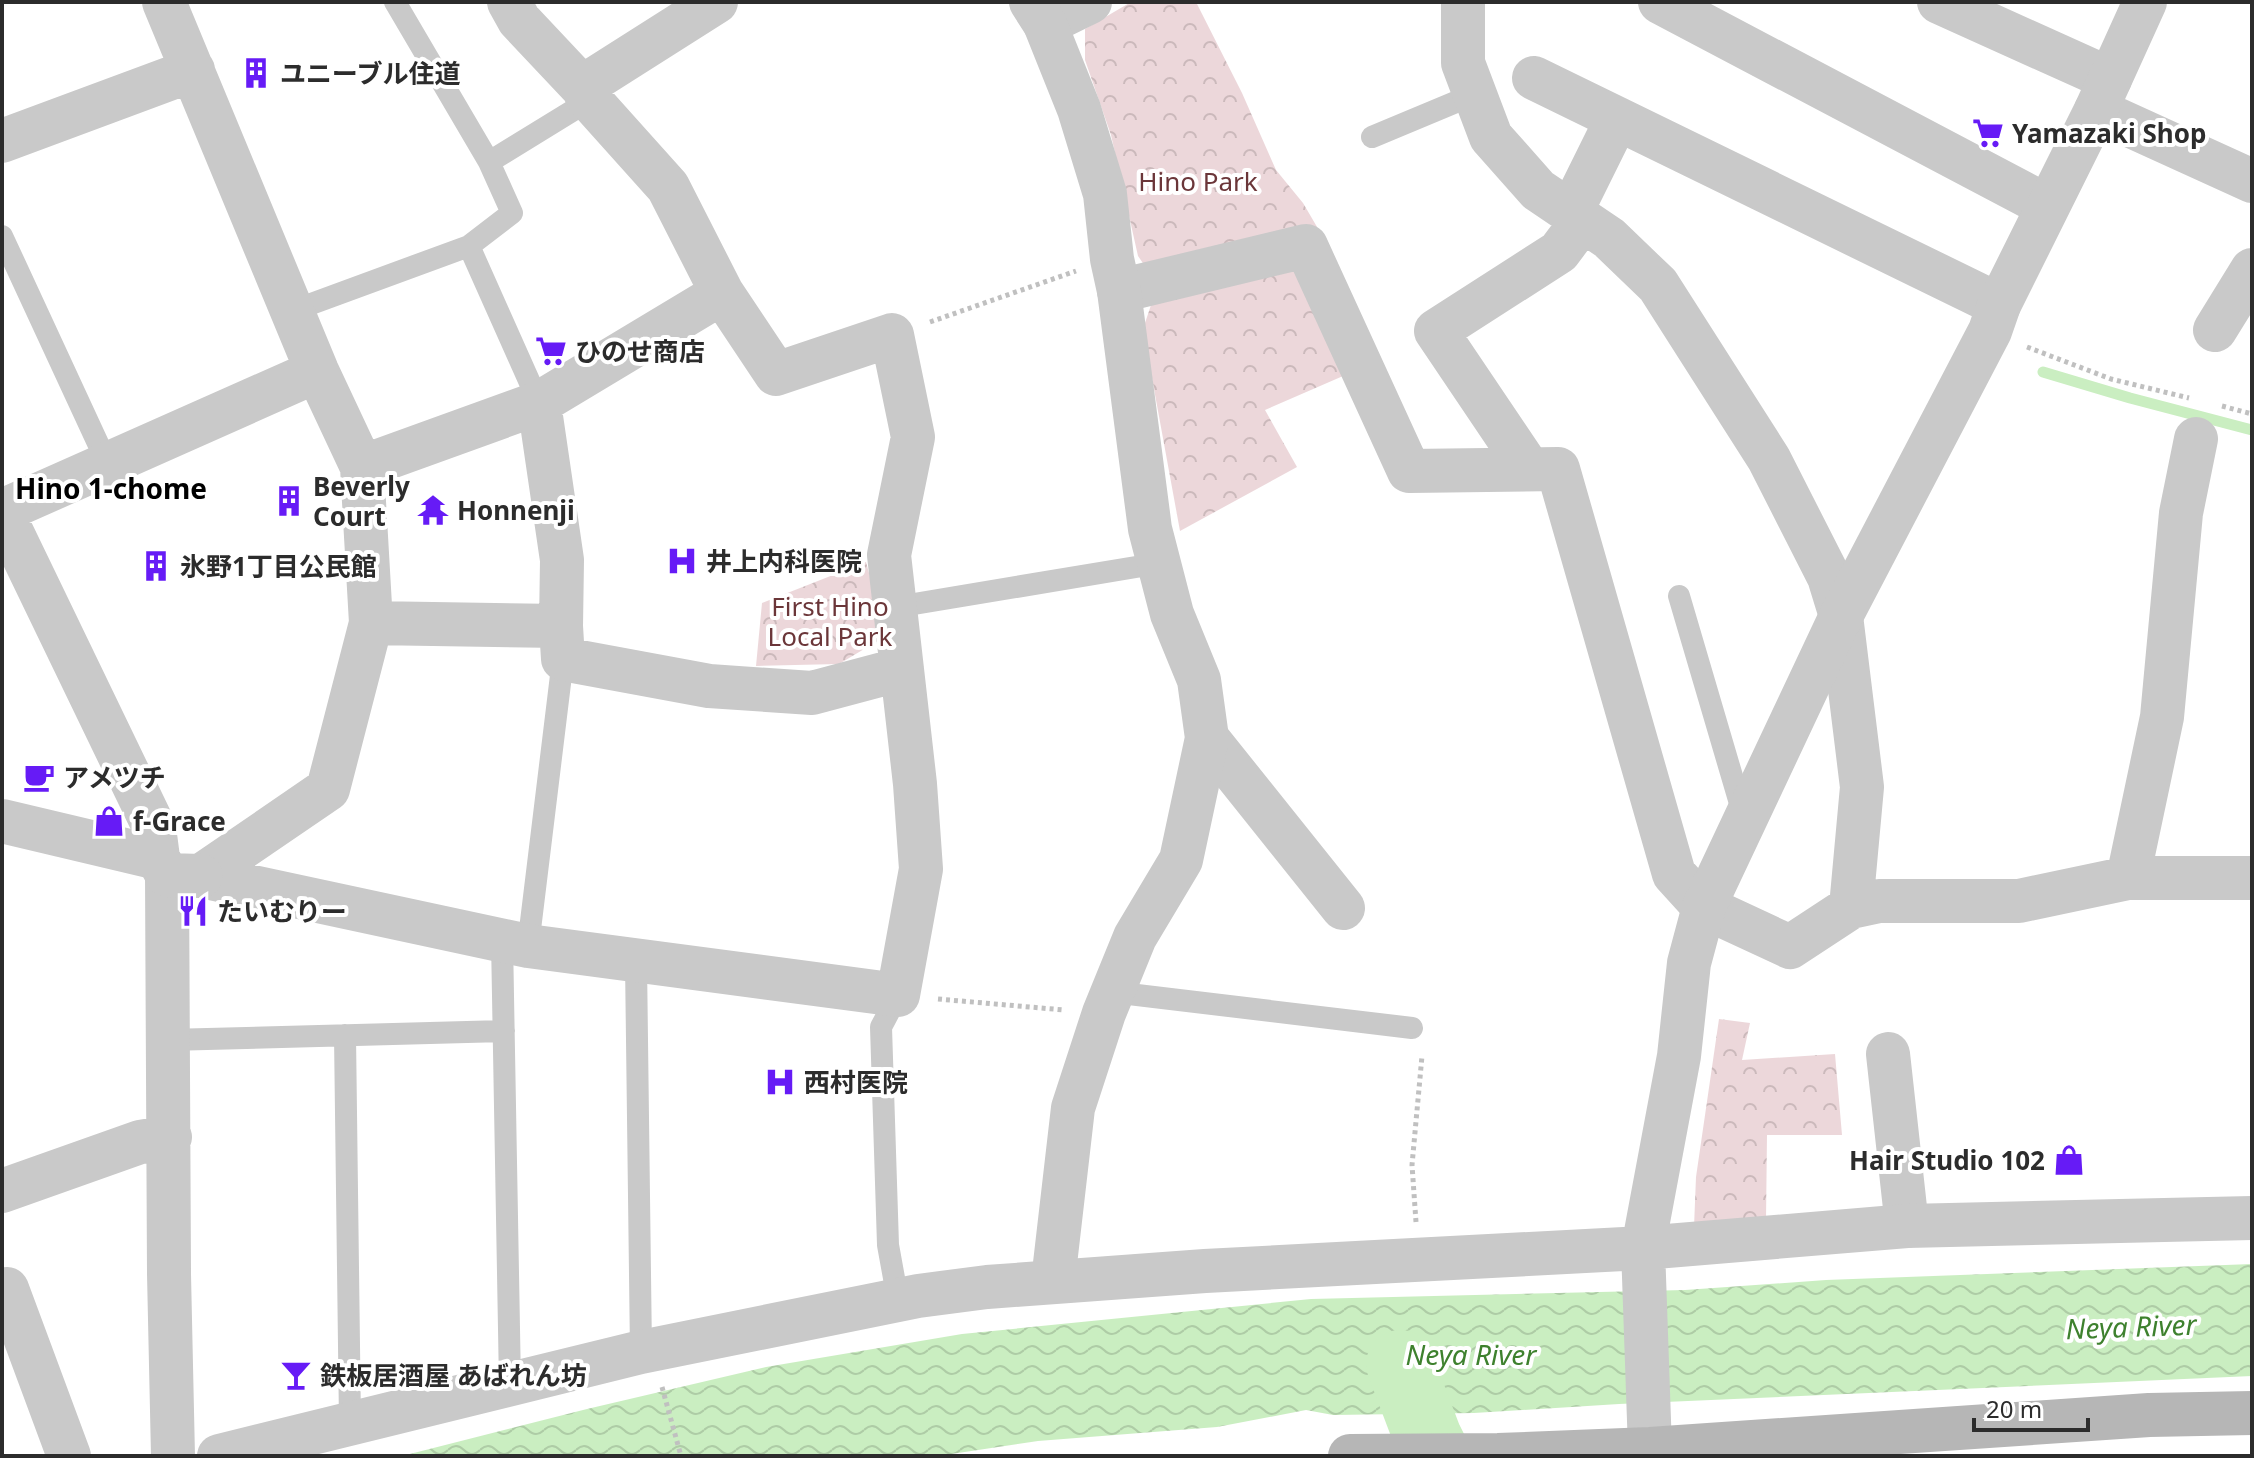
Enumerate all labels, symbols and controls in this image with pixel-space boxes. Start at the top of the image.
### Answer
place label: ユニーブル住道 [280,55,460,91]
building icon: ユニーブル住道 [239,56,273,90]
place label: Yamazaki Shop [2012,115,2206,151]
supermarket icon: Yamazaki Shop [1971,116,2005,150]
park label: Hino Park [1138,163,1258,199]
place label: ひのせ商店 [575,333,705,369]
supermarket icon: ひのせ商店 [534,334,568,368]
place label: Beverly Court [313,468,410,534]
district label: Hino 1-chome [15,469,207,507]
building icon: Beverly Court [272,484,306,518]
place label: Honnenji [457,492,575,528]
temple icon: Honnenji [416,493,450,527]
place label: 井上内科医院 [706,543,862,579]
hospital icon: 井上内科医院 [665,544,699,578]
place label: 氷野1丁目公民館 [180,548,377,584]
building icon: 氷野1丁目公民館 [139,549,173,583]
park label: First Hino Local Park [768,588,893,654]
place label: アメツチ [63,759,166,795]
cafe icon: アメツチ [22,760,56,794]
place label: f-Grace [133,803,226,839]
shop icon: f-Grace [92,804,126,838]
place label: たいむりー [217,893,347,929]
restaurant icon: たいむりー [176,894,210,928]
place label: 西村医院 [804,1064,908,1100]
hospital icon: 西村医院 [763,1065,797,1099]
place label: Hair Studio 102 [1849,1142,2045,1178]
shop icon: Hair Studio 102 [2052,1143,2086,1177]
water label: Neya River [2065,1305,2199,1347]
water label: Neya River [1406,1335,1538,1373]
place label: 鉄板居酒屋 あばれん坊 [320,1357,587,1393]
bar icon: 鉄板居酒屋 あばれん坊 [279,1358,313,1392]
scale bar [1974,1382,2088,1432]
text: 20 m [1986,1392,2042,1425]

